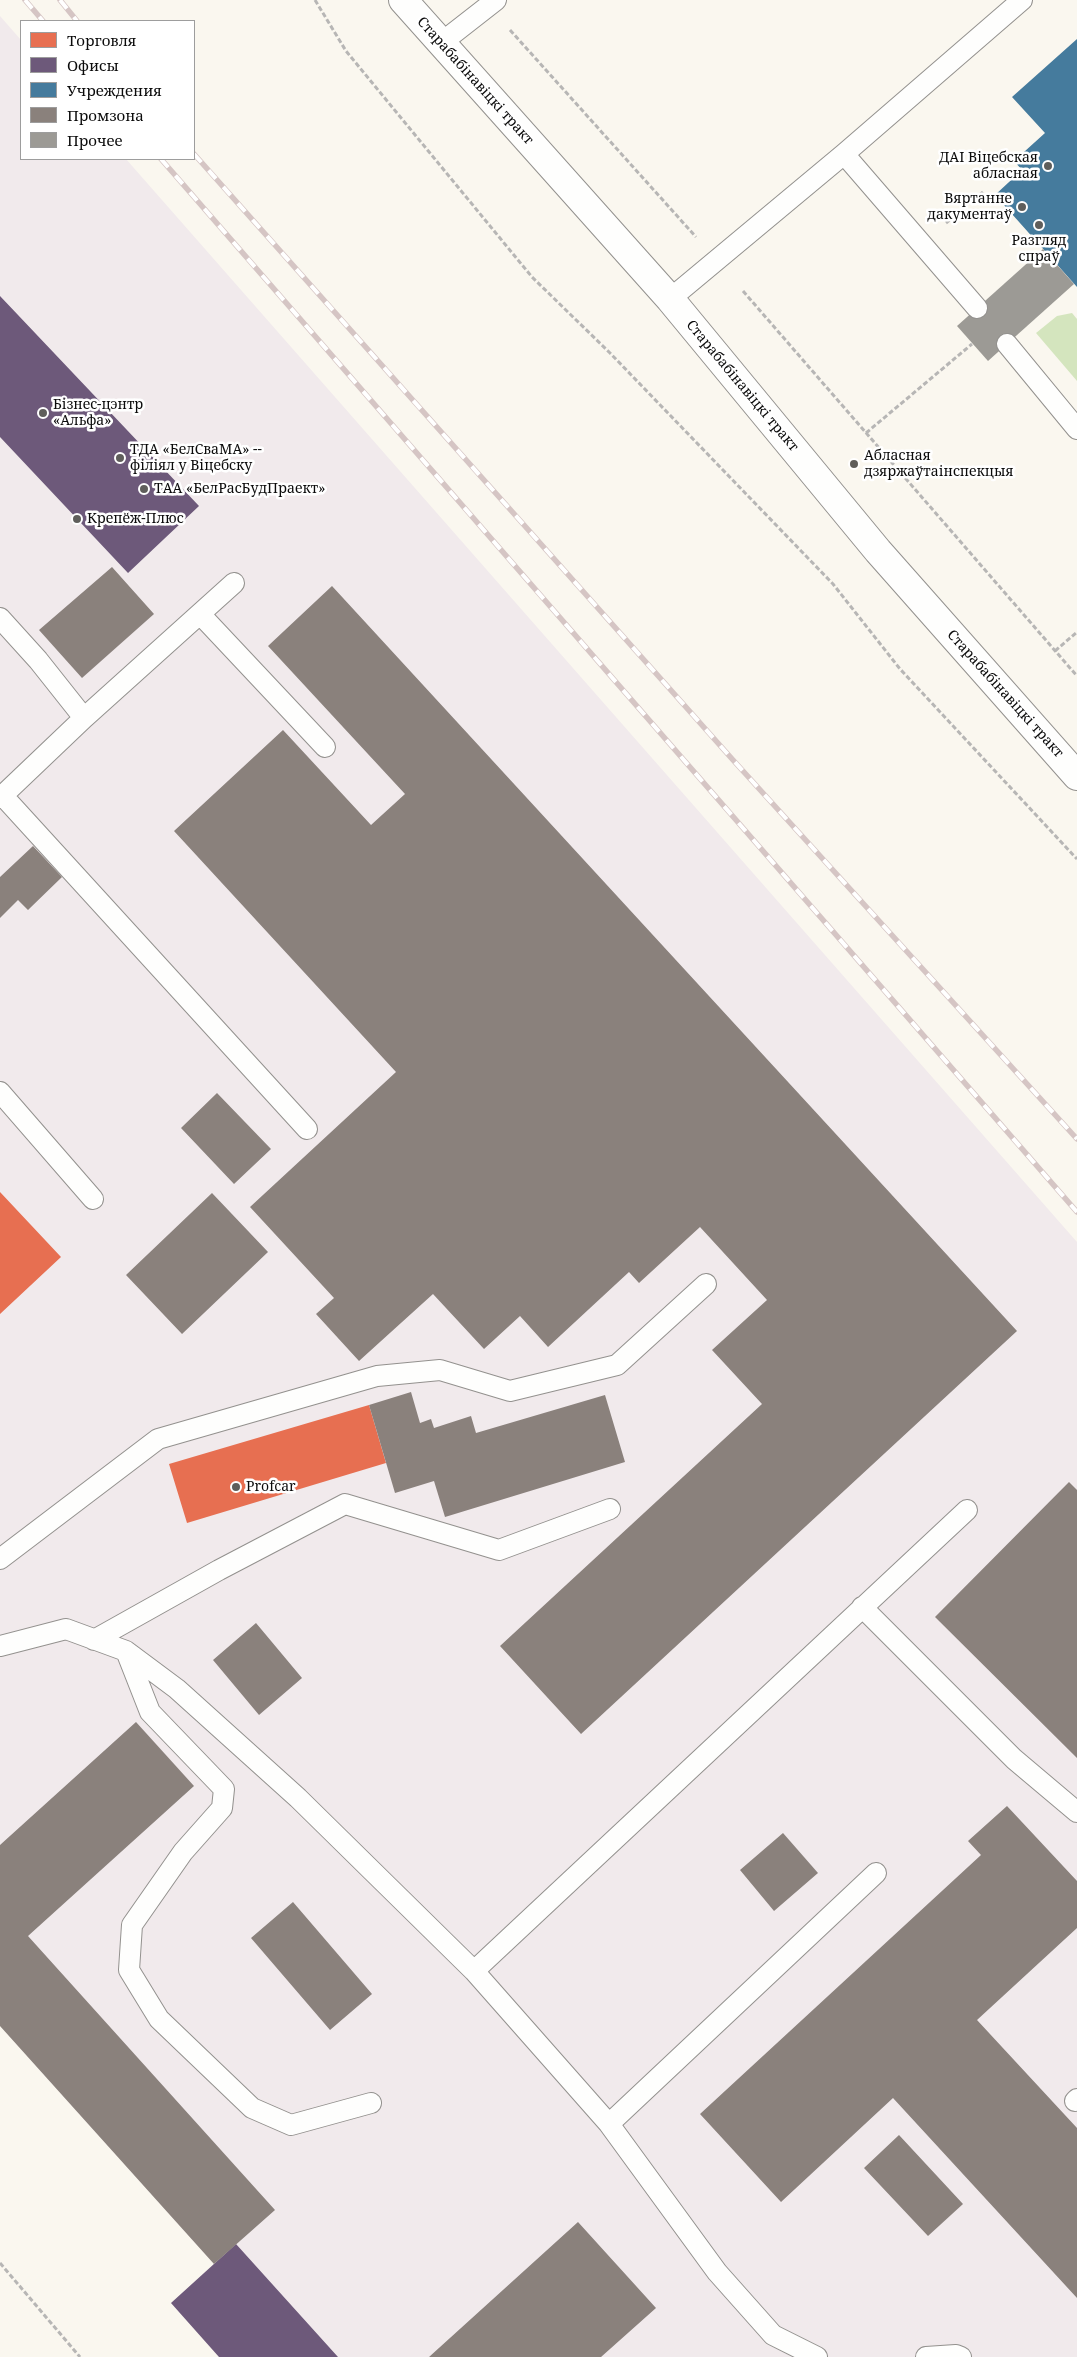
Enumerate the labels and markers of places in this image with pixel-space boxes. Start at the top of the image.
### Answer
place label: ДАІ Віцебская абласная [939,150,1038,182]
marker: ДАІ Віцебская абласная [1042,160,1054,172]
place label: Вяртанне дакументаў [927,191,1012,223]
marker: Вяртанне дакументаў [1016,201,1028,213]
marker: Разгляд спраў [1033,219,1045,231]
place label: Разгляд спраў [1011,233,1067,266]
place label: Бізнес-цэнтр «Альфа» [53,397,143,430]
marker: Бізнес-цэнтр «Альфа» [37,407,49,419]
place label: ТДА «БелСваМА» -- філіял у Віцебску [130,442,262,474]
place label: Абласная дзяржаўтаінспекцыя [864,448,1014,481]
marker: ТДА «БелСваМА» -- філіял у Віцебску [114,452,126,464]
marker: Абласная дзяржаўтаінспекцыя [848,458,860,470]
place label: ТАА «БелРасБудПраект» [154,481,325,497]
marker: ТАА «БелРасБудПраект» [138,483,150,495]
place label: Крепёж-Плюс [87,511,184,527]
marker: Крепёж-Плюс [71,513,83,525]
place label: Profcar [246,1479,296,1495]
marker: Profcar [230,1481,242,1493]

